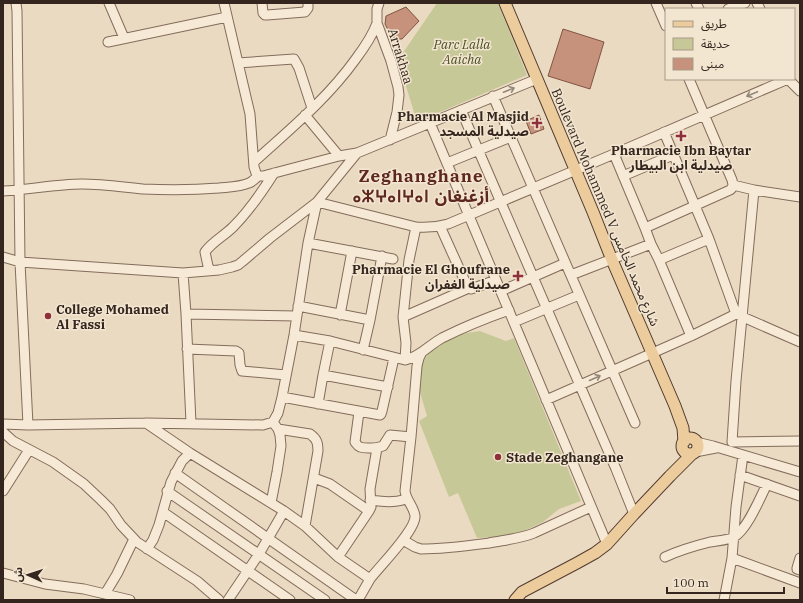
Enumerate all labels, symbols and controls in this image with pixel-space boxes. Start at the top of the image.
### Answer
legend [665,8,795,80]
text: طريق [701,16,727,32]
street label: Arrakhaa [384,26,417,86]
park label: Parc Lalla Aaicha [433,36,490,68]
text: حديقة [701,36,730,51]
text: مبنى [701,56,724,71]
one-way arrow [503,85,515,93]
street label: Boulevard Mohammed V شارع محمد الخامس [546,86,663,329]
one-way arrow [747,91,759,99]
place label: Pharmacie Al Masjid صيدلية المسجد [397,108,529,140]
marker: Pharmacie Al Masjid صيدلية المسجد [532,118,542,128]
marker: Pharmacie Ibn Baytar صيدلية ابن البيطار [676,131,686,141]
place label: Pharmacie Ibn Baytar صيدلية ابن البيطار [611,142,752,174]
district label: Zeghanghane ⴰⵣⵖⴰⵏⵖⴰⵏ أزغنغان [353,165,489,207]
place label: Pharmacie El Ghoufrane صيدلية الغفران [352,261,510,293]
marker: Pharmacie El Ghoufrane صيدلية الغفران [513,271,523,281]
place label: College Mohamed Al Fassi [56,301,169,333]
marker: College Mohamed Al Fassi [43,311,53,321]
one-way arrow [588,374,600,381]
place label: Stade Zeghangane [506,449,624,466]
marker: Stade Zeghangane [493,452,503,462]
north arrow [8,555,48,595]
text: ش [11,567,25,582]
scale bar [667,569,784,595]
text: 100 m [673,575,709,590]

